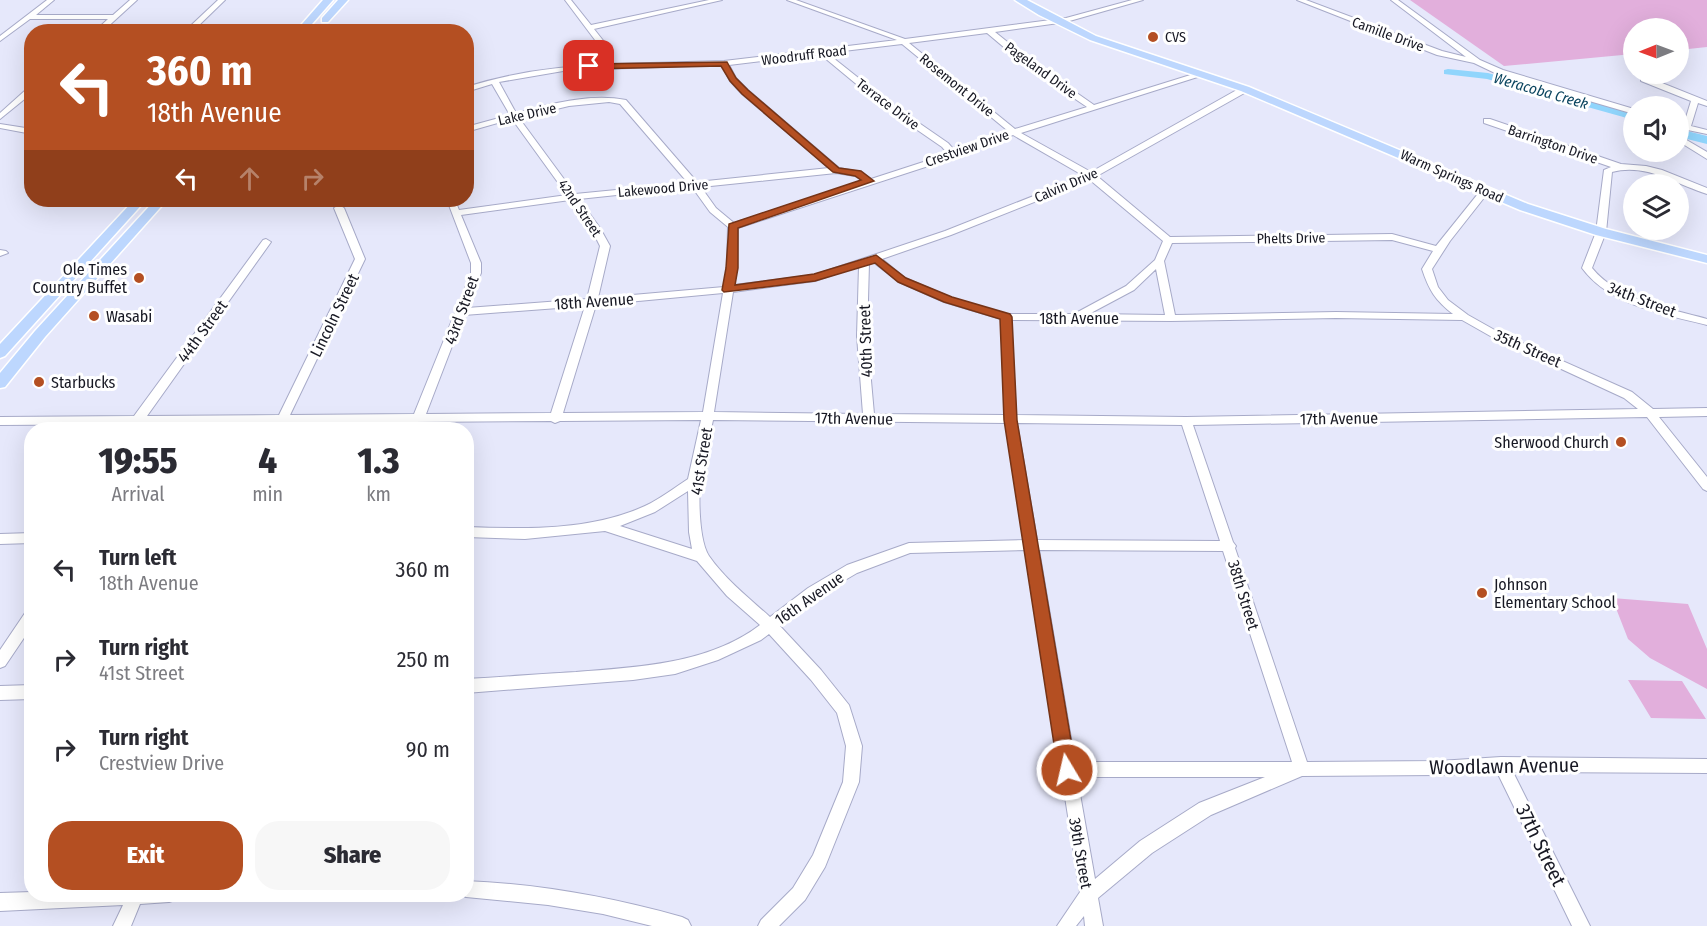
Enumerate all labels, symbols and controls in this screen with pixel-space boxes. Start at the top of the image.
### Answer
street label: Camille Drive [1350,14,1426,55]
north arrow [1623,18,1689,84]
map controls [1623,18,1689,240]
place label: CVS [1165,29,1186,46]
marker: CVS [1146,30,1160,44]
street label: Pageland Drive [1001,39,1080,102]
pin [563,40,614,91]
street label: Woodruff Road [761,42,848,69]
text: 360 m [147,46,253,96]
icon: left [48,48,126,126]
icon: arrive [572,49,605,82]
street label: Rosemont Drive [916,50,997,121]
water label: Weracoba Creek [1492,69,1591,113]
street label: Terrace Drive [853,75,923,134]
button: sound [1623,96,1689,162]
text: 18th Avenue [147,97,282,129]
street label: Lake Drive [496,100,558,129]
street label: Barrington Drive [1506,121,1600,168]
street label: Crestview Drive [923,126,1011,171]
street label: Warm Springs Road [1398,146,1506,207]
icon: left [170,162,203,195]
icon: ahead [233,162,266,195]
icon: right [296,162,329,195]
street label: Calvin Drive [1032,164,1101,206]
button: layers [1623,174,1689,240]
street label: 42nd Street [554,176,605,240]
street label: Lakewood Drive [617,176,709,201]
street label: Phelts Drive [1257,229,1325,248]
place label: Ole Times Country Buffet [32,260,128,297]
street label: Lincoln Street [306,270,363,360]
marker: Ole Times Country Buffet [132,271,146,285]
street label: 43rd Street [440,273,483,347]
street label: 34th Street [1605,278,1679,321]
street label: 18th Avenue [554,289,635,314]
street label: 44th Street [173,296,232,366]
street label: 40th Street [855,303,876,378]
place label: Wasabi [106,307,152,326]
marker: Wasabi [87,309,101,323]
street label: 18th Avenue [1039,309,1119,328]
street label: 35th Street [1491,325,1565,372]
place label: Starbucks [51,373,116,392]
marker: Starbucks [32,375,46,389]
street label: 17th Avenue [815,408,893,429]
street label: 17th Avenue [1300,408,1378,429]
street label: 41st Street [687,425,716,496]
place label: Sherwood Church [1494,433,1609,452]
marker: Sherwood Church [1614,435,1628,449]
text: 19:55 [99,439,178,483]
text: 4 [258,439,277,483]
text: 1.3 [358,439,399,483]
text: Arrival [112,482,165,506]
text: min [252,482,283,506]
text: km [366,482,391,506]
text: Turn left [99,544,177,571]
icon: left [48,553,81,586]
text: 360 m [396,556,450,583]
street label: 38th Street [1224,558,1263,633]
street label: 16th Avenue [771,568,847,629]
text: 18th Avenue [99,571,199,595]
place label: Johnson Elementary School [1494,575,1616,612]
marker: Johnson Elementary School [1475,586,1489,600]
text: Turn right [99,634,188,661]
icon: right [48,643,81,676]
text: 250 m [397,646,450,673]
text: 41st Street [99,661,184,685]
text: Turn right [99,724,188,751]
icon: right [48,733,81,766]
text: 90 m [406,736,450,763]
position arrow [1035,738,1099,802]
text: Crestview Drive [99,751,224,775]
street label: Woodlawn Avenue [1429,753,1579,779]
street label: 37th Street [1511,800,1571,890]
street label: 39th Street [1065,816,1096,891]
button: Exit [48,821,243,890]
button: Share [255,821,450,890]

